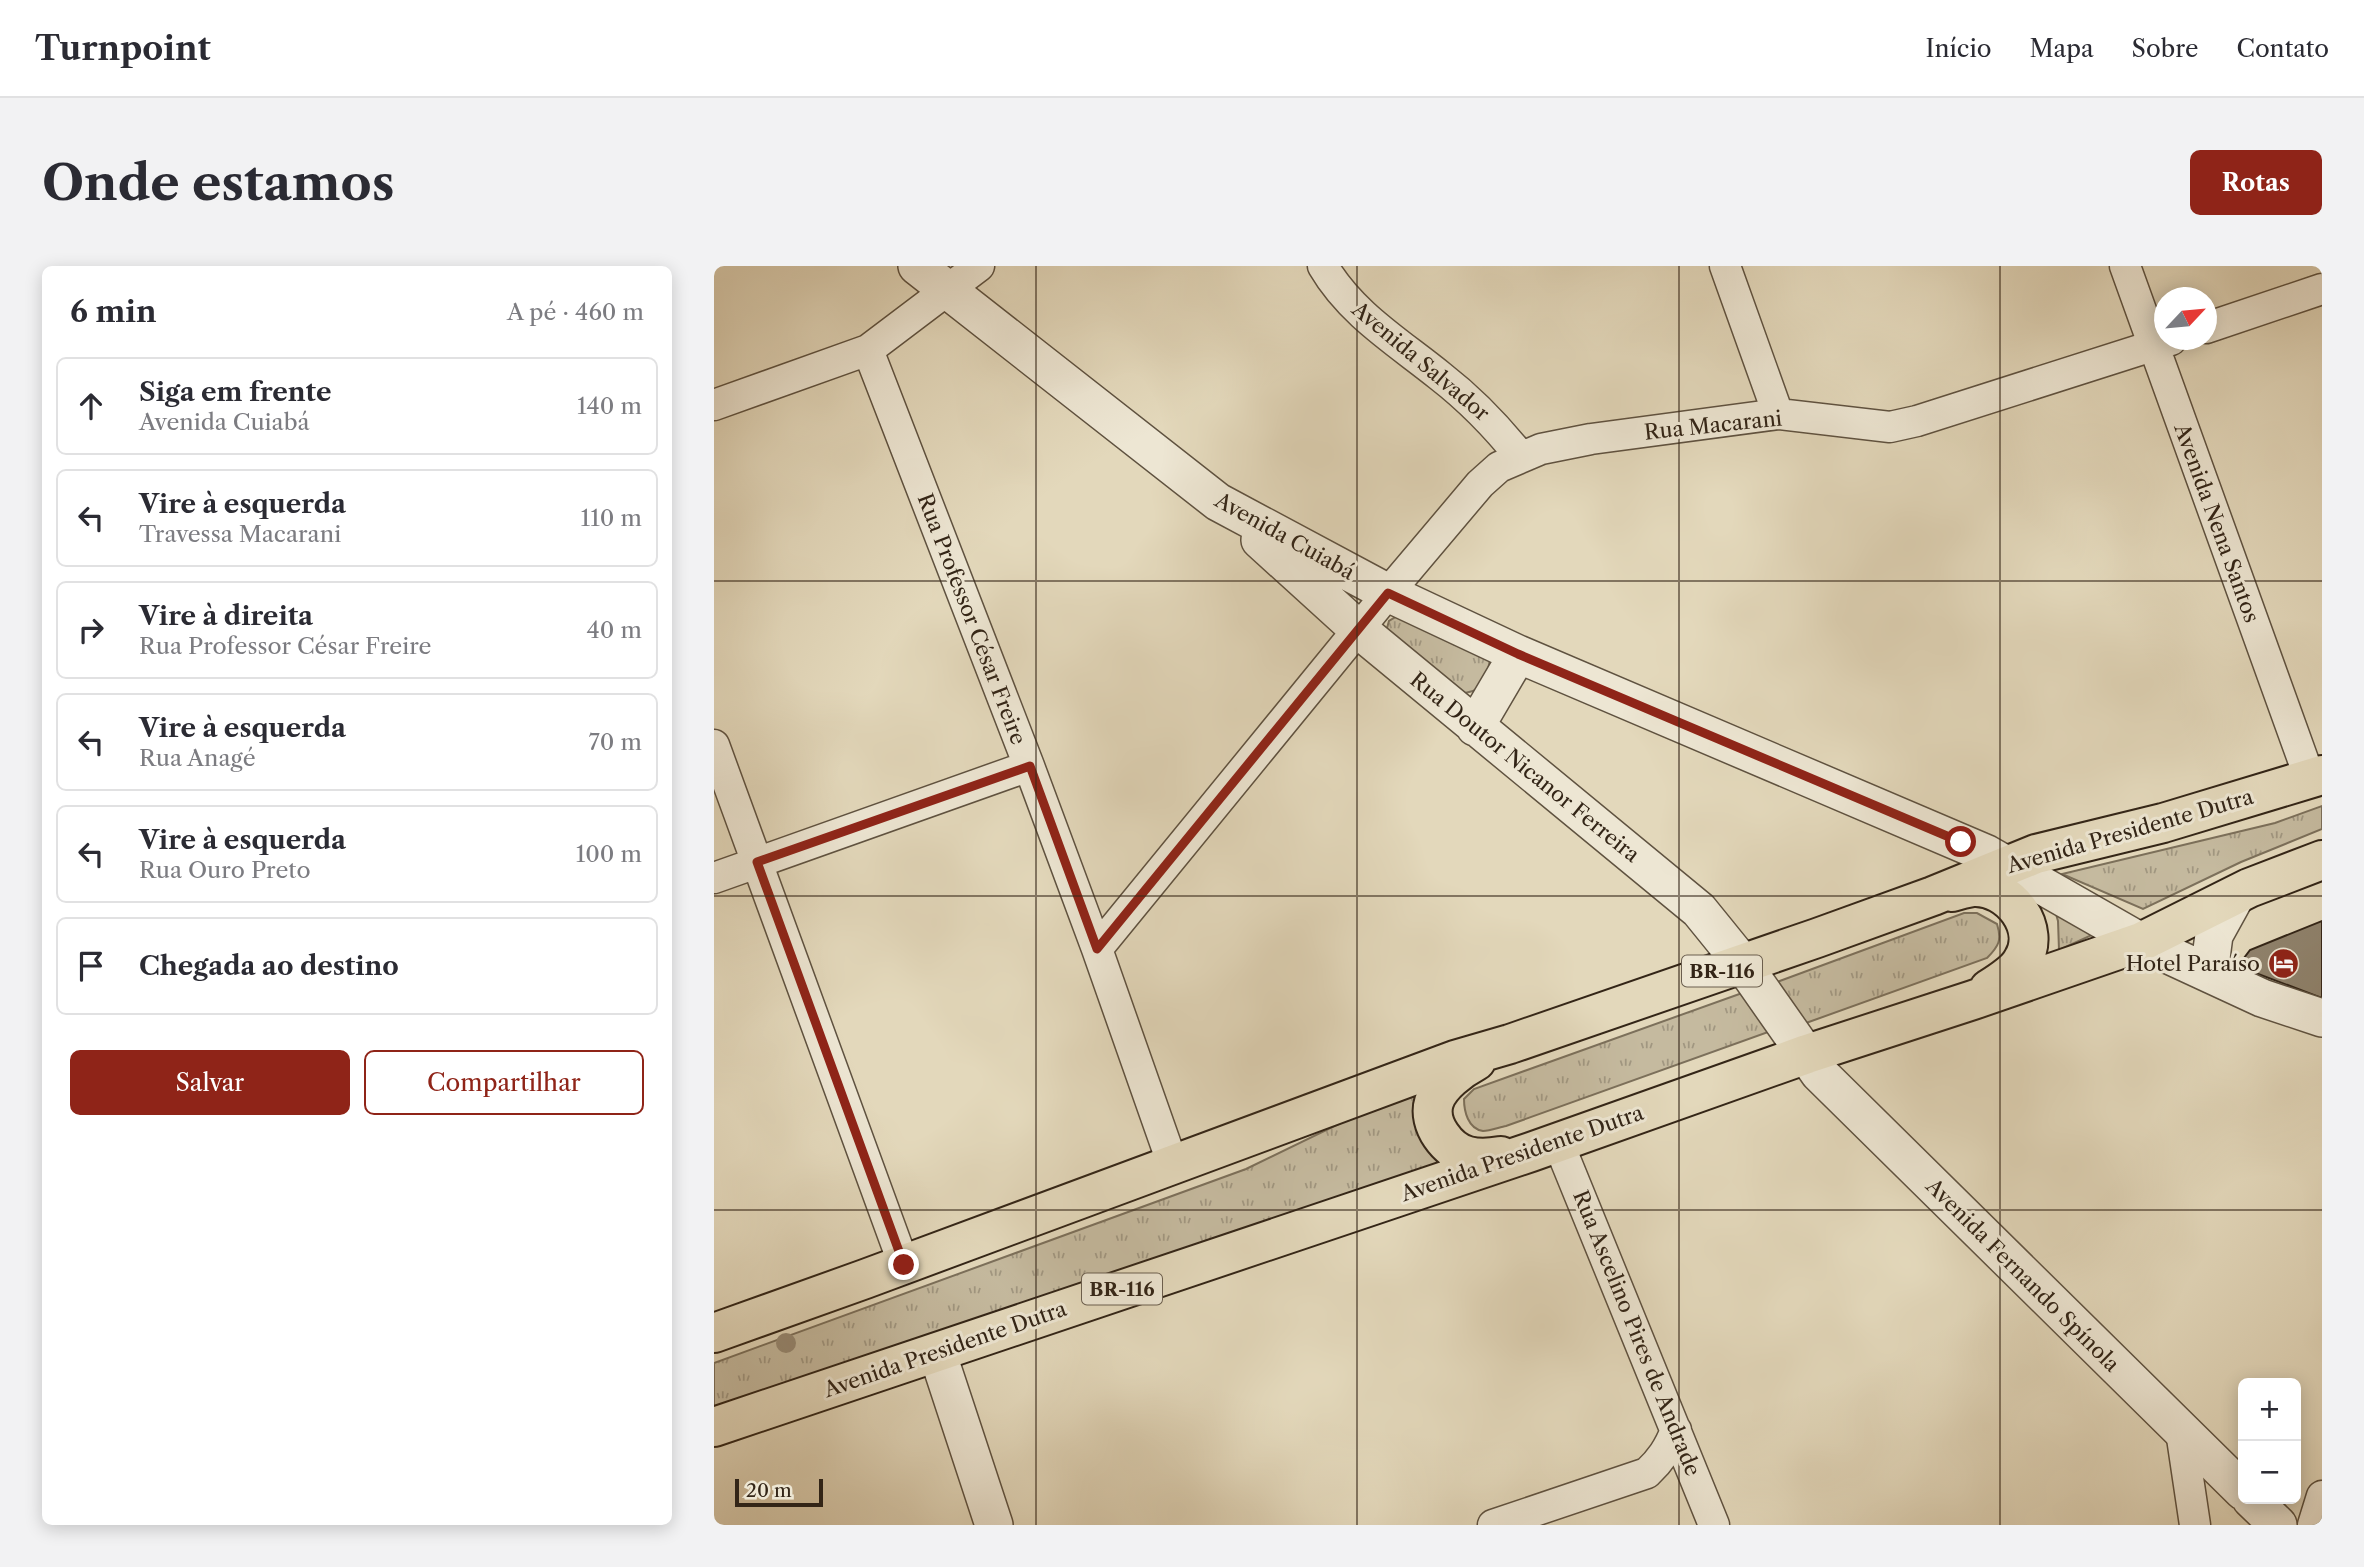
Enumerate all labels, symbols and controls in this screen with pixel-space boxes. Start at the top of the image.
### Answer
text: Turnpoint [35,28,211,69]
text: Início [1925,34,1991,63]
text: Mapa [2029,34,2094,63]
text: Sobre [2132,34,2198,63]
text: Contato [2236,34,2329,63]
button: Rotas [2190,150,2322,215]
text: Onde estamos [42,152,394,213]
north arrow [2154,287,2217,350]
text: 6 min [70,293,157,330]
street label: Avenida Salvador [1347,296,1495,426]
text: A pé · 460 m [507,298,644,326]
text: Siga em frente [139,376,332,408]
icon: ahead [72,387,110,425]
text: 140 m [577,392,642,420]
street label: Rua Macarani [1643,405,1783,445]
text: Avenida Cuiabá [139,408,310,436]
street label: Avenida Nena Santos [2169,419,2265,626]
street label: Avenida Cuiabá [1210,487,1360,585]
text: Vire à esquerda [139,488,346,520]
street label: Rua Professor César Freire [912,490,1032,748]
icon: left [72,499,110,537]
text: 110 m [581,504,642,532]
text: Travessa Macarani [139,520,341,548]
text: Vire à direita [139,600,313,632]
icon: right [72,611,110,649]
text: 40 m [587,616,642,644]
text: Rua Professor César Freire [139,632,431,660]
street label: Rua Doutor Nicanor Ferreira [1405,667,1645,868]
text: Vire à esquerda [139,712,346,744]
icon: left [72,723,110,761]
text: 70 m [589,728,642,756]
text: Rua Anagé [139,744,256,772]
street label: Avenida Presidente Dutra [2003,784,2257,878]
text: Vire à esquerda [139,824,346,856]
route start [1945,826,1976,857]
icon: left [72,835,110,873]
text: 100 m [576,840,642,868]
text: Rua Ouro Preto [139,856,311,884]
hotel icon: Hotel Paraíso [2266,946,2300,980]
icon: arrive [72,947,110,985]
text: Chegada ao destino [139,950,399,982]
place label: Hotel Paraíso [2126,951,2260,976]
road number: BR-116 [1682,956,1762,986]
button: Salvar [70,1050,350,1115]
button: Compartilhar [364,1050,644,1115]
street label: Avenida Presidente Dutra [1396,1099,1647,1207]
street label: Avenida Fernando Spínola [1921,1173,2125,1377]
street label: Rua Ascelino Pires de Andrade [1568,1186,1706,1480]
route end [888,1249,919,1280]
road number: BR-116 [1082,1273,1162,1304]
street label: Avenida Presidente Dutra [819,1295,1070,1403]
map controls [2238,1378,2301,1504]
button: + [2238,1378,2301,1441]
button: − [2238,1441,2301,1504]
scale bar [735,1476,822,1508]
text: 20 m [746,1479,792,1502]

